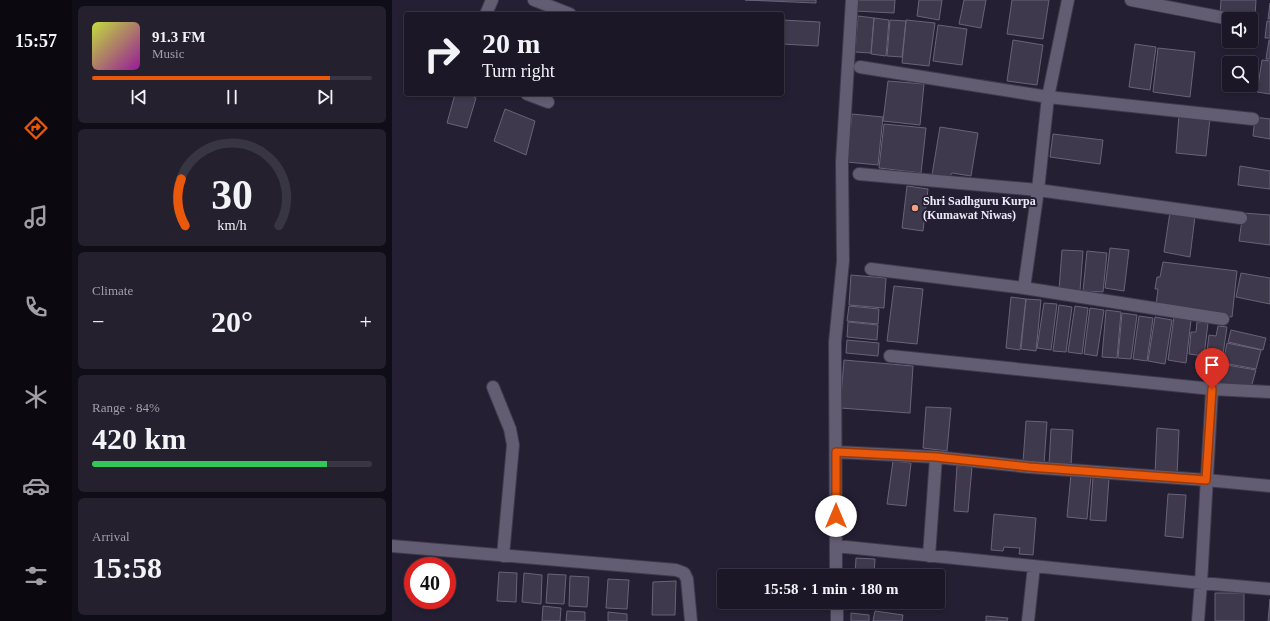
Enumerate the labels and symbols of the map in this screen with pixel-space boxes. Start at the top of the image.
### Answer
place label: Shri Sadhguru Kurpa (Kumawat Niwas) [923,194,1036,222]
marker: Shri Sadhguru Kurpa (Kumawat Niwas) [910,203,920,213]
pin [1195,348,1229,389]
position arrow [815,495,857,537]
speed limit sign: 40 [404,557,456,609]

